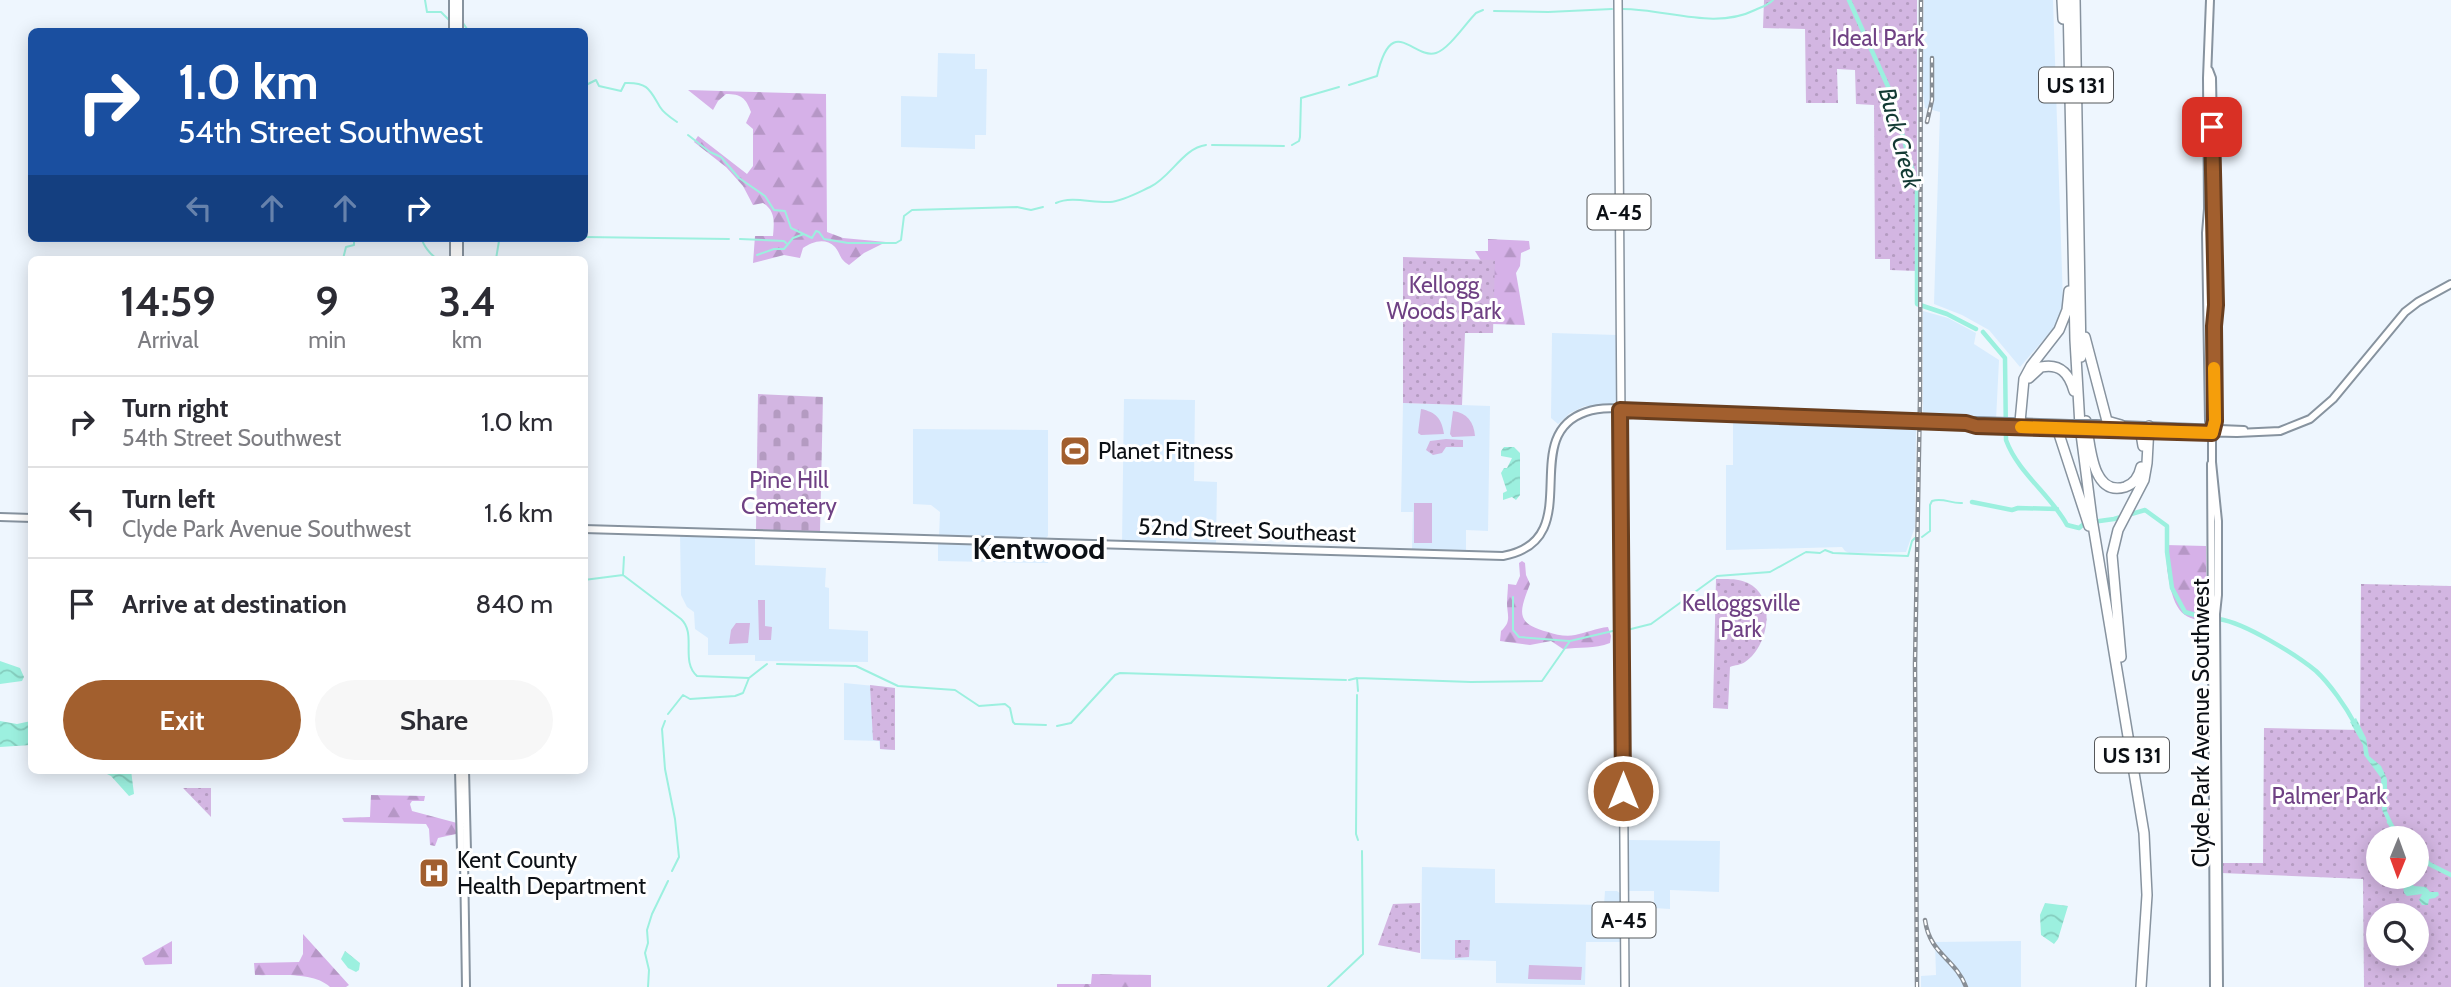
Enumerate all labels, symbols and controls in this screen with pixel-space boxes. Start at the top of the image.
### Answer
park label: Ideal Park [1831,24,1925,52]
text: 1.0 km [178,52,318,111]
icon: right [63,56,154,147]
road number: US 131 [2039,68,2113,102]
water label: Buck Creek [1873,84,1928,192]
pin [2182,97,2242,157]
icon: arrive [2193,108,2231,146]
text: 54th Street Southwest [178,112,483,151]
icon: left [180,189,218,227]
icon: ahead [253,189,291,227]
icon: ahead [326,189,364,227]
icon: right [399,189,437,227]
road number: A-45 [1588,194,1650,230]
park label: Kellogg Woods Park [1386,271,1502,325]
text: 14:59 [120,275,216,327]
text: 9 [315,275,339,327]
text: 3.4 [438,275,496,327]
text: Arrival [138,326,199,354]
text: min [308,326,346,354]
text: km [452,326,482,354]
text: Turn right [122,392,228,424]
icon: right [63,403,101,441]
text: 1.0 km [481,406,553,438]
text: 54th Street Southwest [122,424,341,452]
sports icon: Planet Fitness [1058,434,1092,468]
place label: Planet Fitness [1098,437,1233,465]
park label: Pine Hill Cemetery [741,466,837,520]
text: Turn left [122,483,215,515]
icon: left [63,494,101,532]
text: 1.6 km [484,497,553,529]
street label: 52nd Street Southeast [1138,512,1357,548]
text: Clyde Park Avenue Southwest [122,515,411,543]
district label: Kentwood [973,530,1105,567]
street label: Clyde Park Avenue Southwest [2187,578,2215,868]
icon: arrive [63,585,101,623]
text: Arrive at destination [122,588,347,620]
text: 840 m [475,588,553,620]
park label: Kelloggsville Park [1682,589,1800,643]
button: Exit [63,680,301,760]
button: Share [315,680,553,760]
road number: US 131 [2095,738,2169,772]
position arrow [1586,754,1660,828]
park label: Palmer Park [2271,782,2387,810]
north arrow [2366,826,2429,889]
map controls [2366,826,2429,966]
place label: Kent County Health Department [457,846,646,900]
hospital icon: Kent County Health Department [417,856,451,890]
road number: A-45 [1592,902,1656,937]
button: search [2366,903,2429,966]

